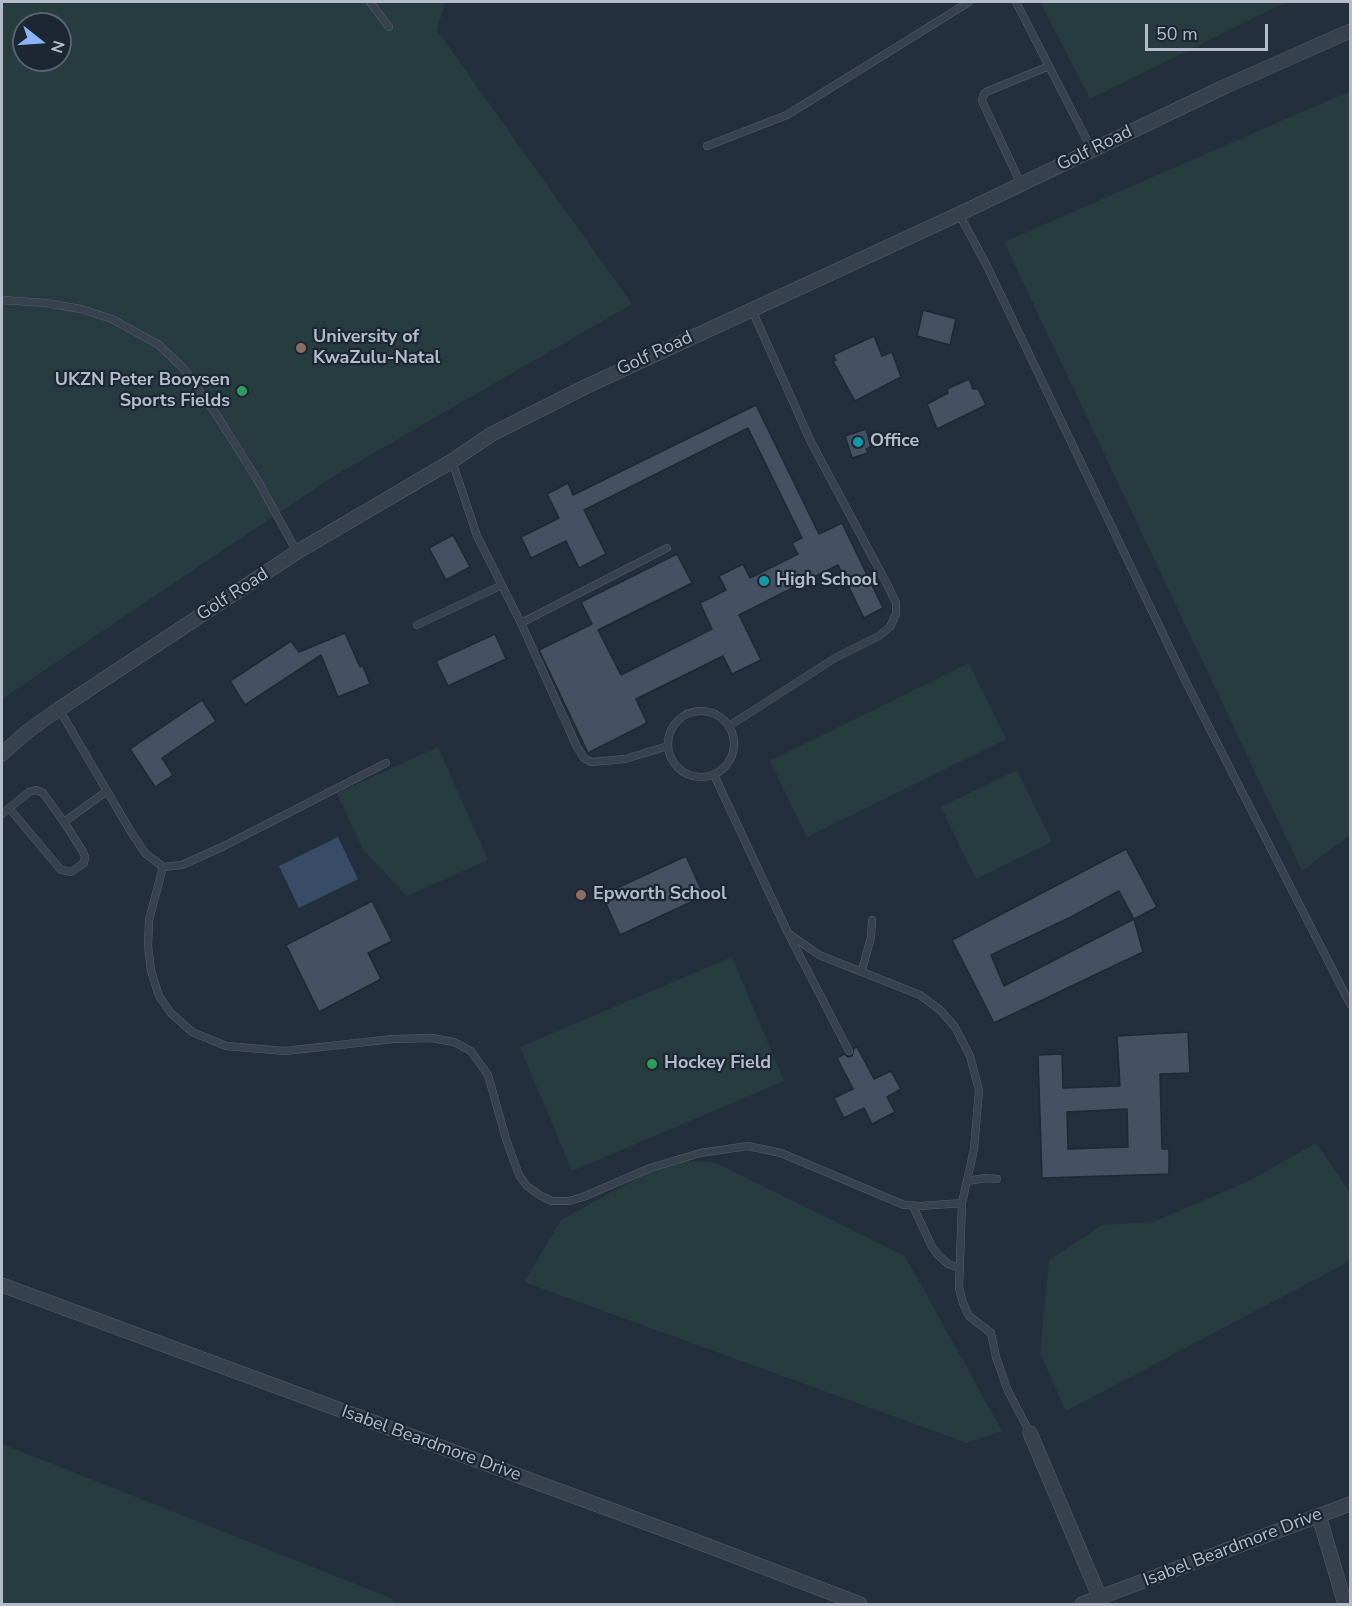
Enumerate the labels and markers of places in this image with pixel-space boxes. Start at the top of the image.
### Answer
place label: University of KwaZulu-Natal [313,327,440,370]
marker: University of KwaZulu-Natal [294,341,308,355]
place label: UKZN Peter Booysen Sports Fields [55,370,230,412]
marker: UKZN Peter Booysen Sports Fields [235,384,249,398]
place label: Office [870,431,919,453]
marker: Office [851,435,865,449]
place label: High School [776,570,878,592]
marker: High School [757,574,771,588]
place label: Epworth School [593,884,727,906]
marker: Epworth School [574,888,588,902]
place label: Hockey Field [664,1053,771,1075]
marker: Hockey Field [645,1057,659,1071]

